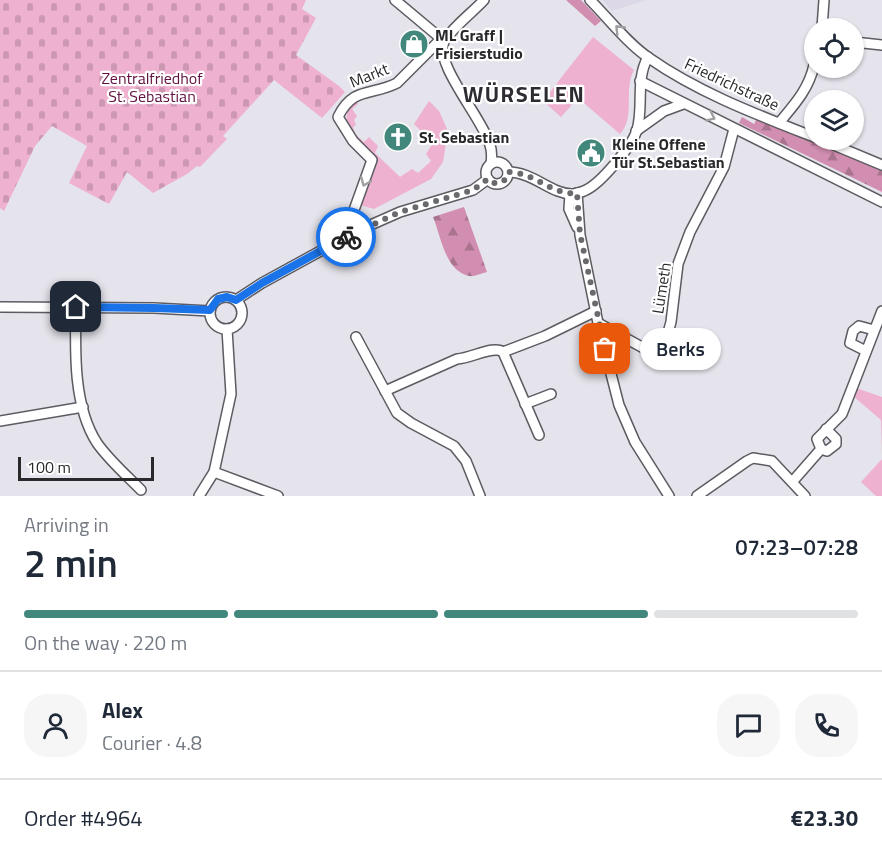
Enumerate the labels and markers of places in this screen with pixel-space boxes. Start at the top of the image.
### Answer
place label: ML Graff | Frisierstudio [435,23,523,65]
shop icon: ML Graff | Frisierstudio [398,28,430,60]
church icon: St. Sebastian [382,121,414,153]
place label: St. Sebastian [419,125,509,149]
place label: Kleine Offene Tür St.Sebastian [612,132,725,174]
public building icon: Kleine Offene Tür St.Sebastian [575,137,607,169]
pin [50,281,101,332]
pin [579,323,630,374]
callout: Berks [641,328,722,370]

